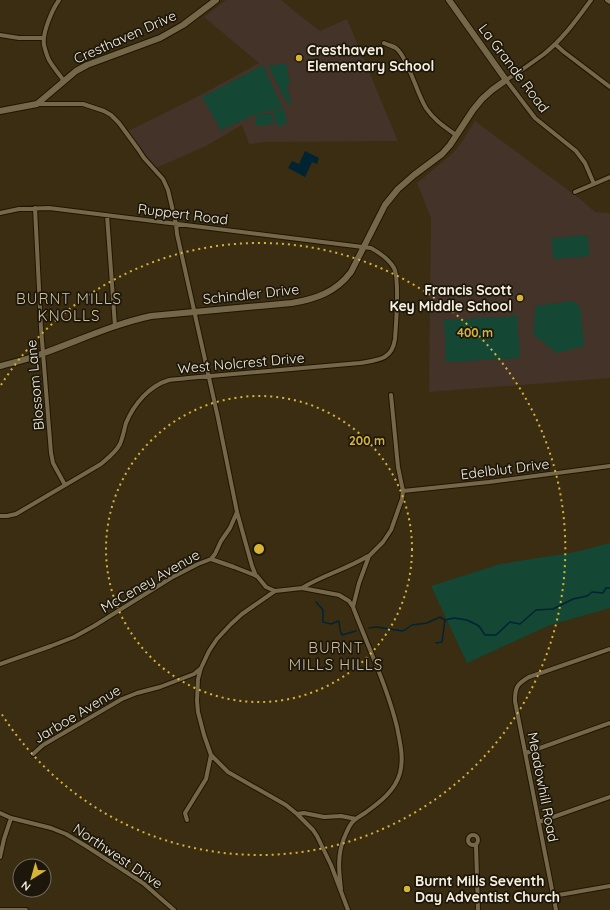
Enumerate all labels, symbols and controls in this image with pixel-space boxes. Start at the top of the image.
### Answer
street label: Cresthaven Drive [71,6,179,68]
street label: La Grande Road [475,20,553,116]
place label: Cresthaven Elementary School [307,41,434,75]
marker: Cresthaven Elementary School [294,53,304,63]
street label: Ruppert Road [137,200,229,228]
street label: Schindler Drive [202,280,300,308]
place label: Francis Scott Key Middle School [390,281,512,315]
district label: BURNT MILLS KNOLLS [16,289,122,325]
marker: Francis Scott Key Middle School [515,293,525,303]
text: 400 m [457,325,493,340]
street label: Blossom Lane [22,339,48,431]
street label: West Nolcrest Drive [177,348,305,378]
text: 200 m [349,433,385,448]
street label: Edelblut Drive [460,455,551,483]
centre of rings [252,542,266,556]
street label: McCeney Avenue [97,545,203,617]
district label: BURNT MILLS HILLS [289,638,383,674]
street label: Jarboe Avenue [30,681,124,747]
street label: Meadowhill Road [524,731,562,843]
street label: Northwest Drive [70,819,166,893]
north arrow [12,858,52,898]
place label: Burnt Mills Seventh Day Adventist Church [415,872,560,906]
text: N [19,878,33,894]
marker: Burnt Mills Seventh Day Adventist Church [402,884,412,894]

